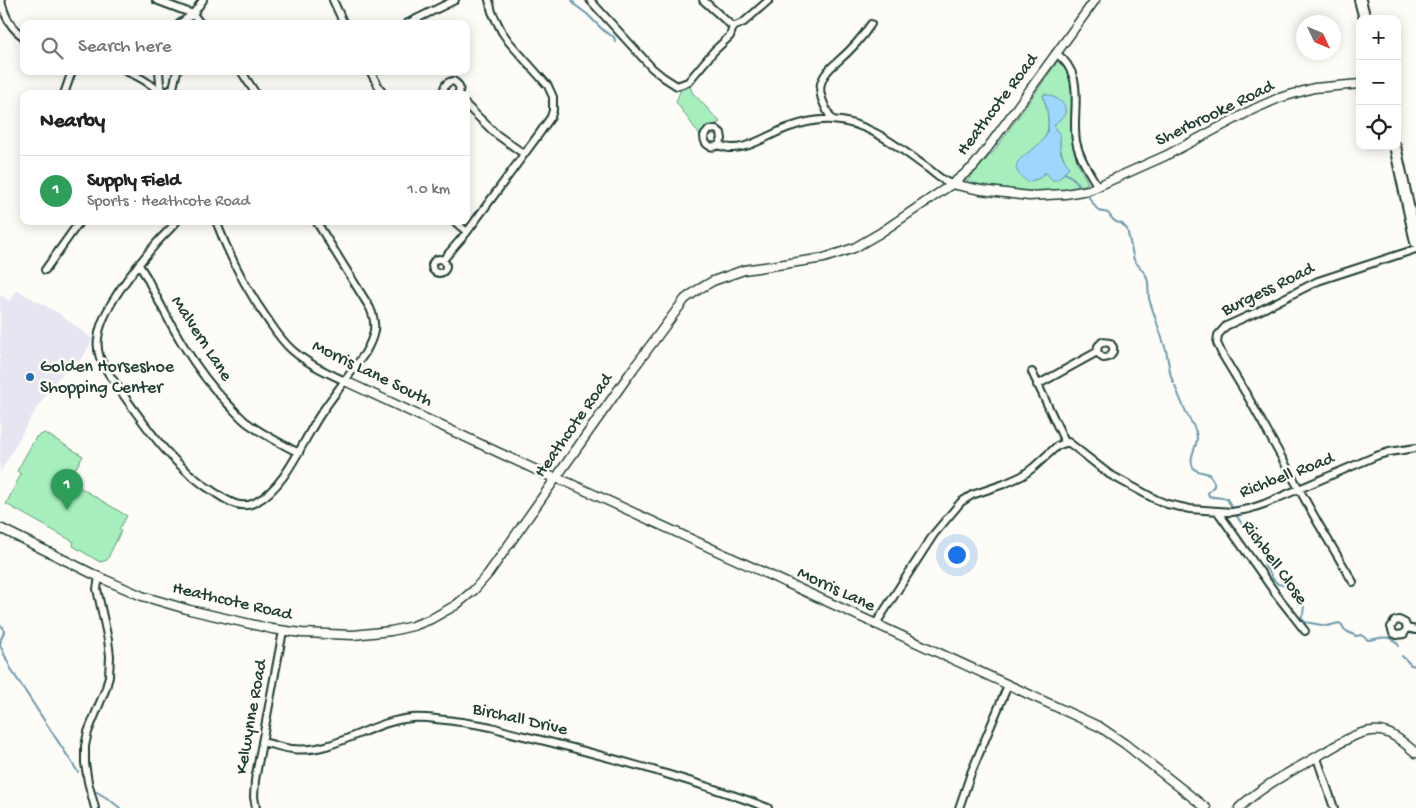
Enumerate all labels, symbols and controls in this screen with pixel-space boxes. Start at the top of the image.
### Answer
north arrow [1296,15,1341,60]
map controls [1356,15,1401,150]
button: + [1356,15,1401,60]
search box [20,20,470,75]
icon: search [38,34,66,62]
text: Search here [78,36,172,59]
street label: Heathcote Road [953,49,1044,160]
button: − [1356,60,1401,105]
street label: Sherbrooke Road [1152,76,1279,152]
button: locate [1356,105,1401,150]
text: Nearby [40,110,105,135]
text: Supply Field [87,170,180,193]
text: 1 [53,181,59,200]
text: 1.0 km [407,181,450,200]
text: Sports · Heathcote Road [87,193,250,212]
street label: Burgess Road [1217,258,1319,322]
street label: Malvern Lane [166,292,237,386]
street label: Morris Lane South [308,336,436,412]
place label: Golden Horseshoe Shopping Center [40,357,175,399]
street label: Heathcote Road [530,369,618,482]
marker: Golden Horseshoe Shopping Center [24,371,36,383]
street label: Richbell Road [1237,448,1339,504]
pin: 1 [51,469,83,510]
street label: Richbell Close [1236,517,1312,610]
your location [944,542,970,568]
street label: Morris Lane [794,563,879,618]
street label: Heathcote Road [170,578,295,626]
street label: Kelwynne Road [232,657,273,776]
street label: Birchall Drive [470,699,570,741]

